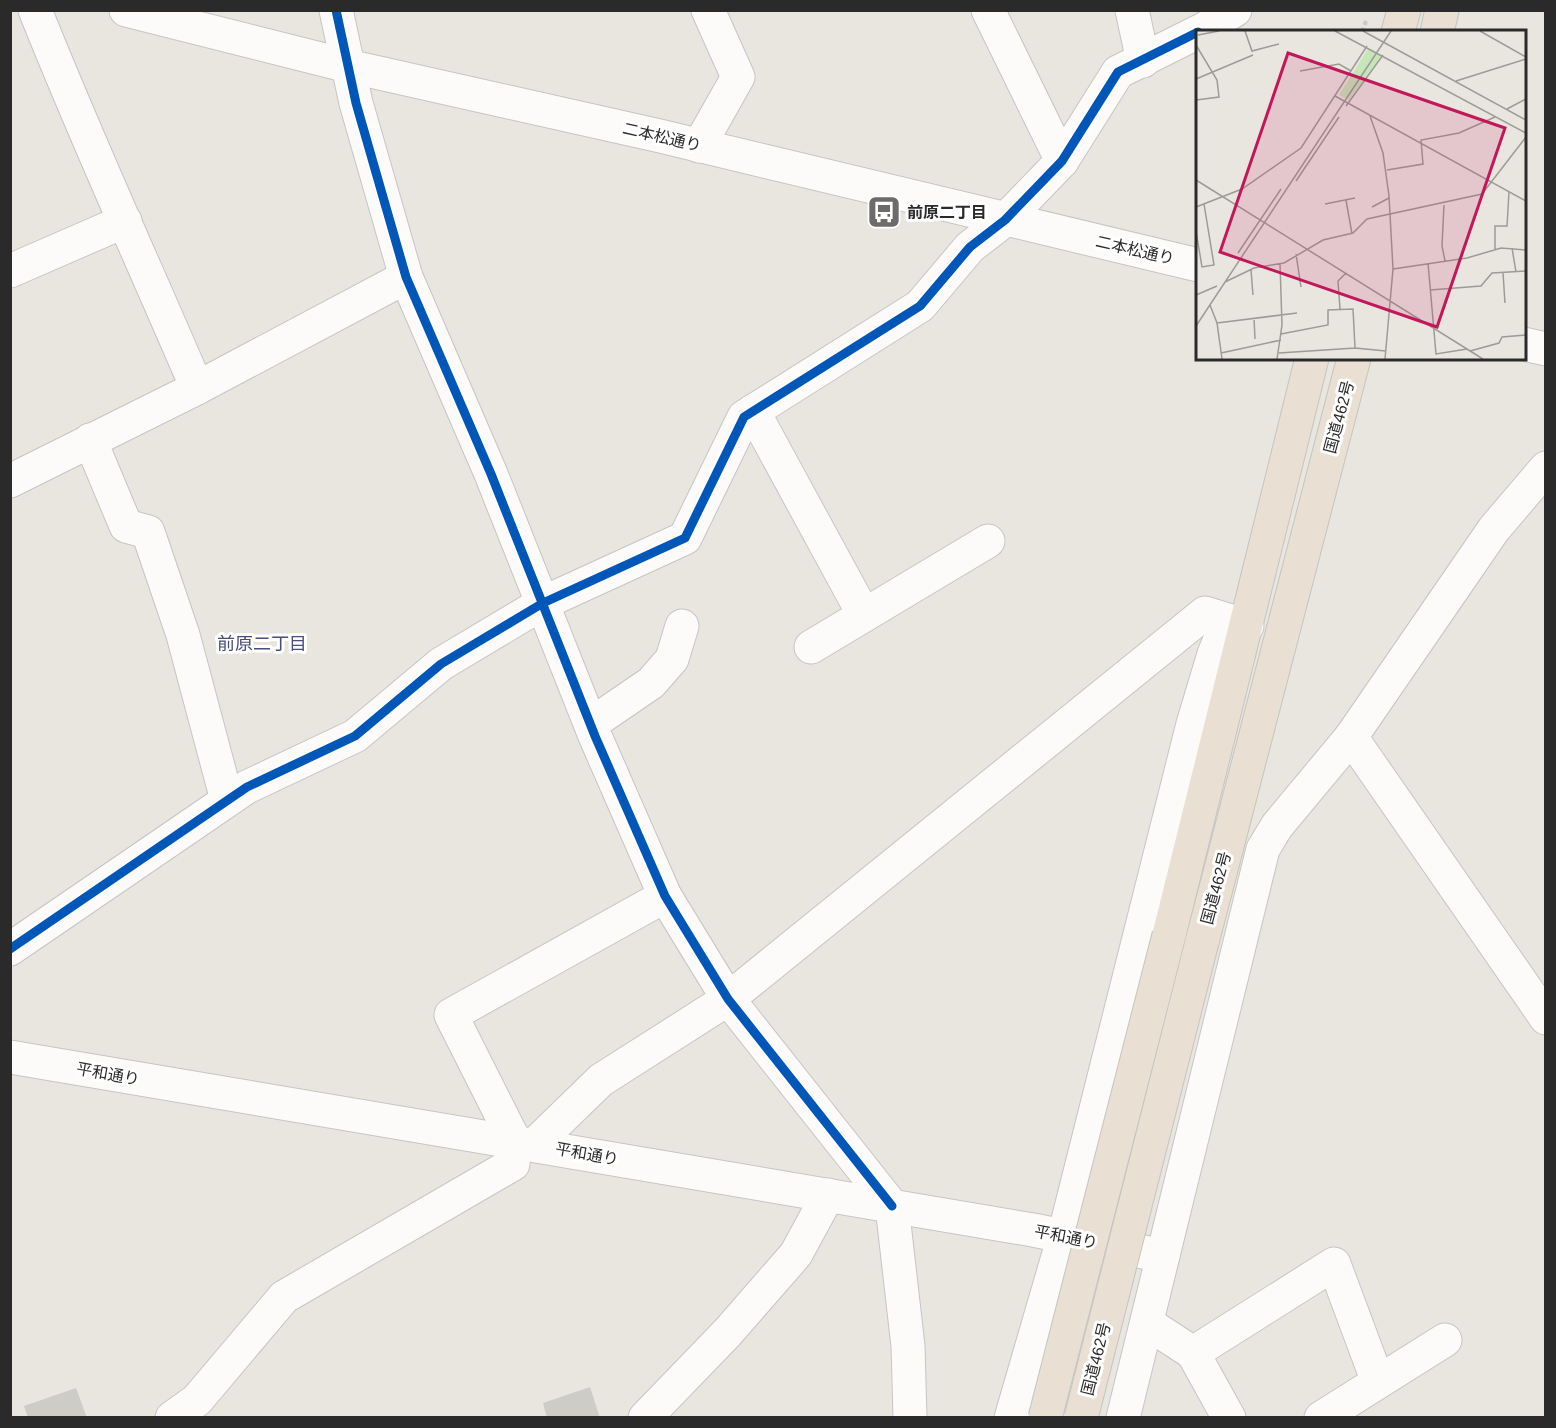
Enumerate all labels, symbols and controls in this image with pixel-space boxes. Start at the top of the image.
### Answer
inset map [1196,30,1526,360]
street label: 二本松通り [621,120,703,154]
bus stop icon: 前原二丁目 [866,194,902,230]
place label: 前原二丁目 [907,204,987,221]
street label: 二本松通り [1094,233,1176,267]
street label: 国道462号 [1321,379,1357,455]
district label: 前原二丁目 [217,634,307,654]
street label: 国道462号 [1198,850,1234,926]
street label: 平和通り [75,1060,141,1088]
street label: 平和通り [554,1140,620,1168]
street label: 平和通り [1033,1223,1099,1251]
street label: 国道462号 [1079,1321,1113,1397]

